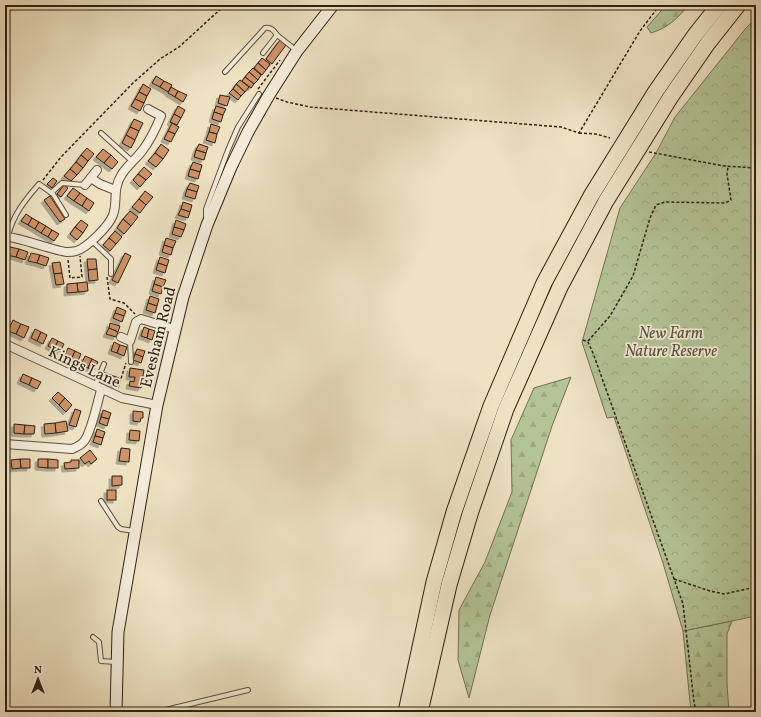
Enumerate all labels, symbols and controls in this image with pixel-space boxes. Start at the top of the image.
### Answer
street label: Evesham Road [136,285,182,390]
park label: New Farm Nature Reserve [625,323,717,363]
street label: Kings Lane [44,341,124,394]
north arrow [18,659,58,699]
text: N [34,663,42,678]

